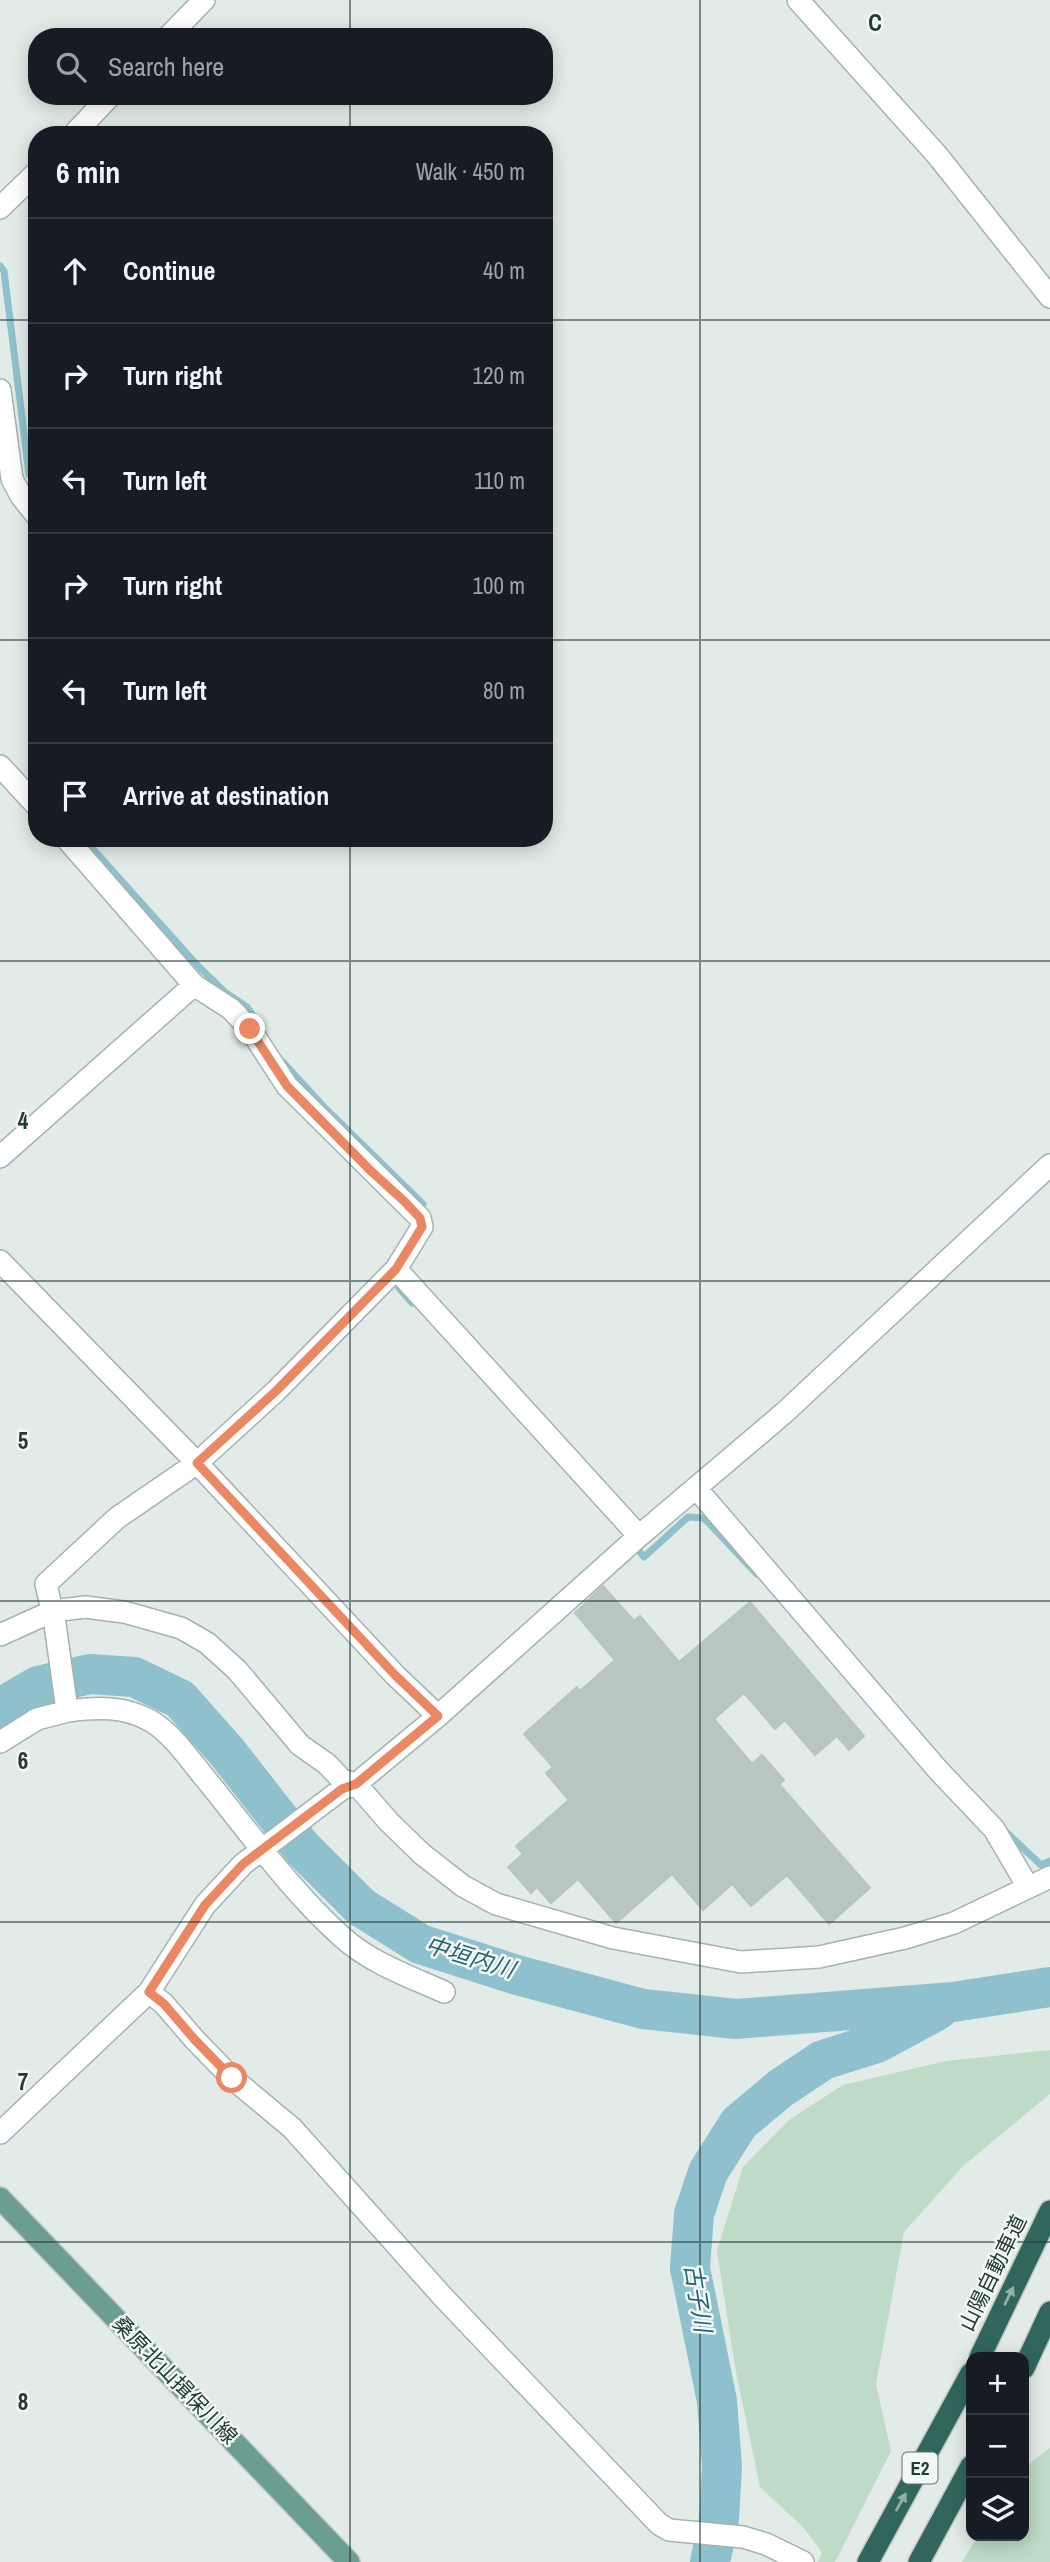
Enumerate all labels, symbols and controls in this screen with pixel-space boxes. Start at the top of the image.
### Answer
text: C [868,7,882,38]
search box [28,28,553,105]
icon: search [52,48,90,86]
text: Search here [108,49,224,84]
text: 6 min [56,152,120,192]
text: Walk · 450 m [416,156,525,187]
icon: ahead [56,252,94,290]
text: Continue [123,253,215,288]
text: 40 m [483,255,525,286]
icon: right [56,357,94,395]
text: Turn right [123,358,222,393]
text: 120 m [473,360,525,391]
icon: left [56,462,94,500]
text: Turn left [123,463,207,498]
text: 110 m [474,465,525,496]
icon: right [56,567,94,605]
text: Turn right [123,568,222,603]
text: 100 m [473,570,525,601]
icon: left [56,672,94,710]
text: Turn left [123,673,207,708]
text: 80 m [483,675,525,706]
icon: arrive [56,777,94,815]
text: Arrive at destination [123,778,329,813]
route end [234,1013,265,1044]
text: 4 [18,1105,29,1136]
text: 5 [18,1425,28,1456]
text: 6 [18,1745,28,1776]
water label: 中垣内川 [422,1928,522,1986]
route start [216,2062,247,2093]
text: 7 [18,2066,28,2097]
street label: 山陽自動車道 [952,2210,1033,2336]
water label: 古子川 [678,2261,720,2337]
one-way arrow [1004,2286,1015,2306]
street label: 桑原北山揖保川線 [107,2309,244,2450]
map controls [966,2352,1029,2541]
button: + [966,2352,1029,2415]
text: 8 [18,2386,28,2417]
button: − [966,2415,1029,2478]
road number: E2 [902,2452,937,2484]
button: layers [966,2478,1029,2541]
one-way arrow [895,2493,907,2512]

